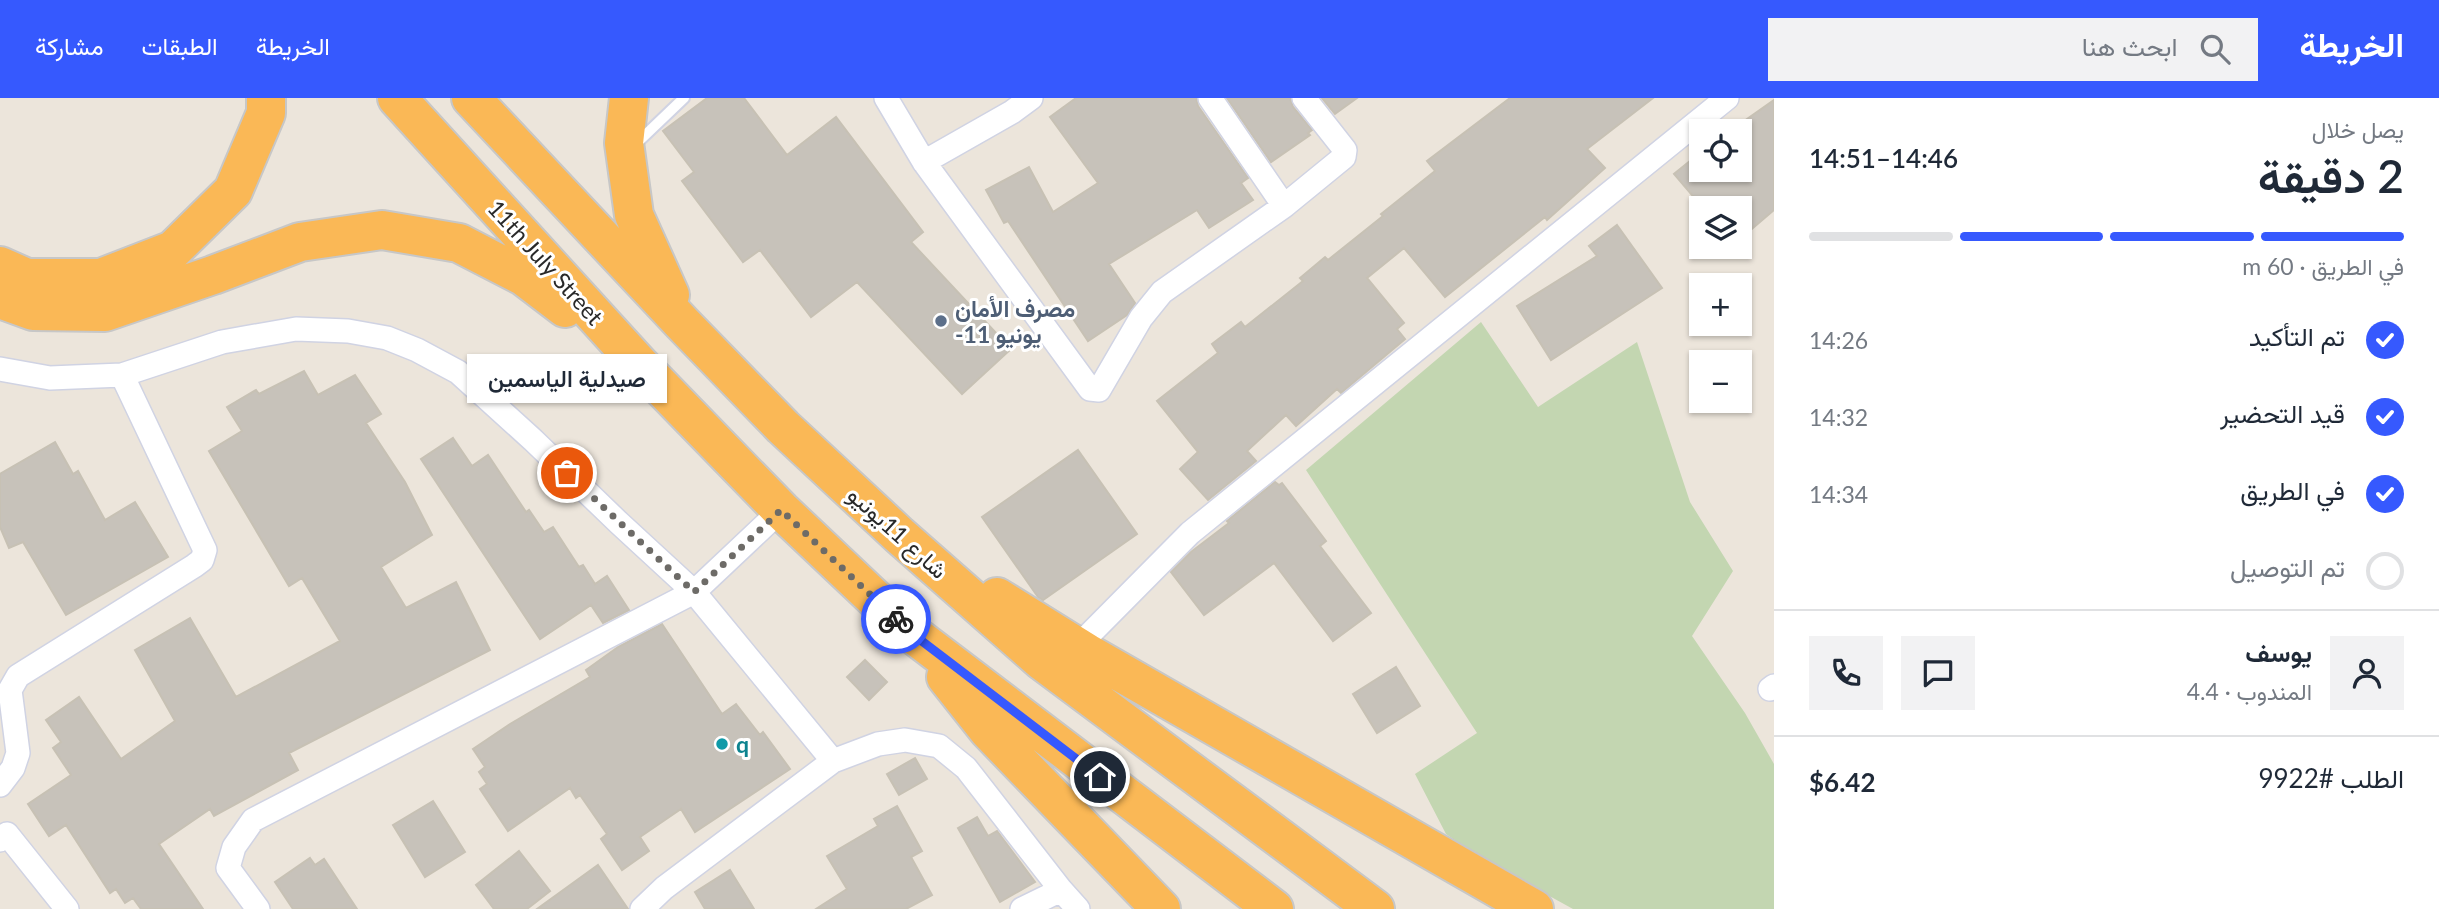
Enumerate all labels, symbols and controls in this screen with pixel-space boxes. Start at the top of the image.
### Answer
search box [1768,18,2258,81]
text: الخريطة [2300,24,2404,64]
text: ابحث هنا [2082,30,2178,62]
icon: search [2196,30,2234,68]
text: مشاركة [35,31,103,60]
text: الطبقات [141,31,218,60]
text: الخريطة [256,31,330,60]
text: يصل خلال [2312,115,2404,143]
map controls [1689,119,1752,413]
button: locate [1689,119,1752,182]
text: 14:46–14:51 [1809,142,1958,174]
text: 2 دقيقة [2258,148,2404,203]
street label: 11th July Street [483,194,610,331]
button: layers [1689,196,1752,259]
text: في الطريق · 60 m [2242,252,2404,280]
button: + [1689,273,1752,336]
place label: مصرف الأمان -11 يونيو [955,294,1075,350]
marker: مصرف الأمان -11 يونيو [933,313,949,329]
text: تم التأكيد [2249,320,2345,352]
icon: check [2366,321,2404,359]
text: 14:26 [1809,326,1868,354]
button: − [1689,350,1752,413]
callout: صيدلية الياسمين [467,354,667,403]
text: صيدلية الياسمين [488,364,646,392]
text: قيد التحضير [2220,397,2345,429]
icon: check [2366,398,2404,436]
text: 14:32 [1809,403,1868,431]
pin [537,443,597,503]
icon: bag [548,454,586,492]
text: في الطريق [2240,474,2345,506]
icon: check [2366,475,2404,513]
street label: شارع 11يونيو [841,480,953,586]
text: 14:34 [1809,480,1868,508]
text: تم التوصيل [2230,551,2345,583]
courier [861,584,931,654]
icon: bike [877,600,915,638]
button: phone [1809,636,1883,710]
button: chat [1901,636,1975,710]
text: يوسف [2245,636,2312,668]
button: person [2330,636,2404,710]
text: المندوب · 4.4 [2187,677,2312,705]
place label: q [736,730,749,758]
marker: q [714,736,730,752]
pin [1070,747,1130,807]
icon: home [1081,758,1119,796]
text: الطلب #9922 [2258,762,2404,794]
text: $6.42 [1809,766,1876,798]

